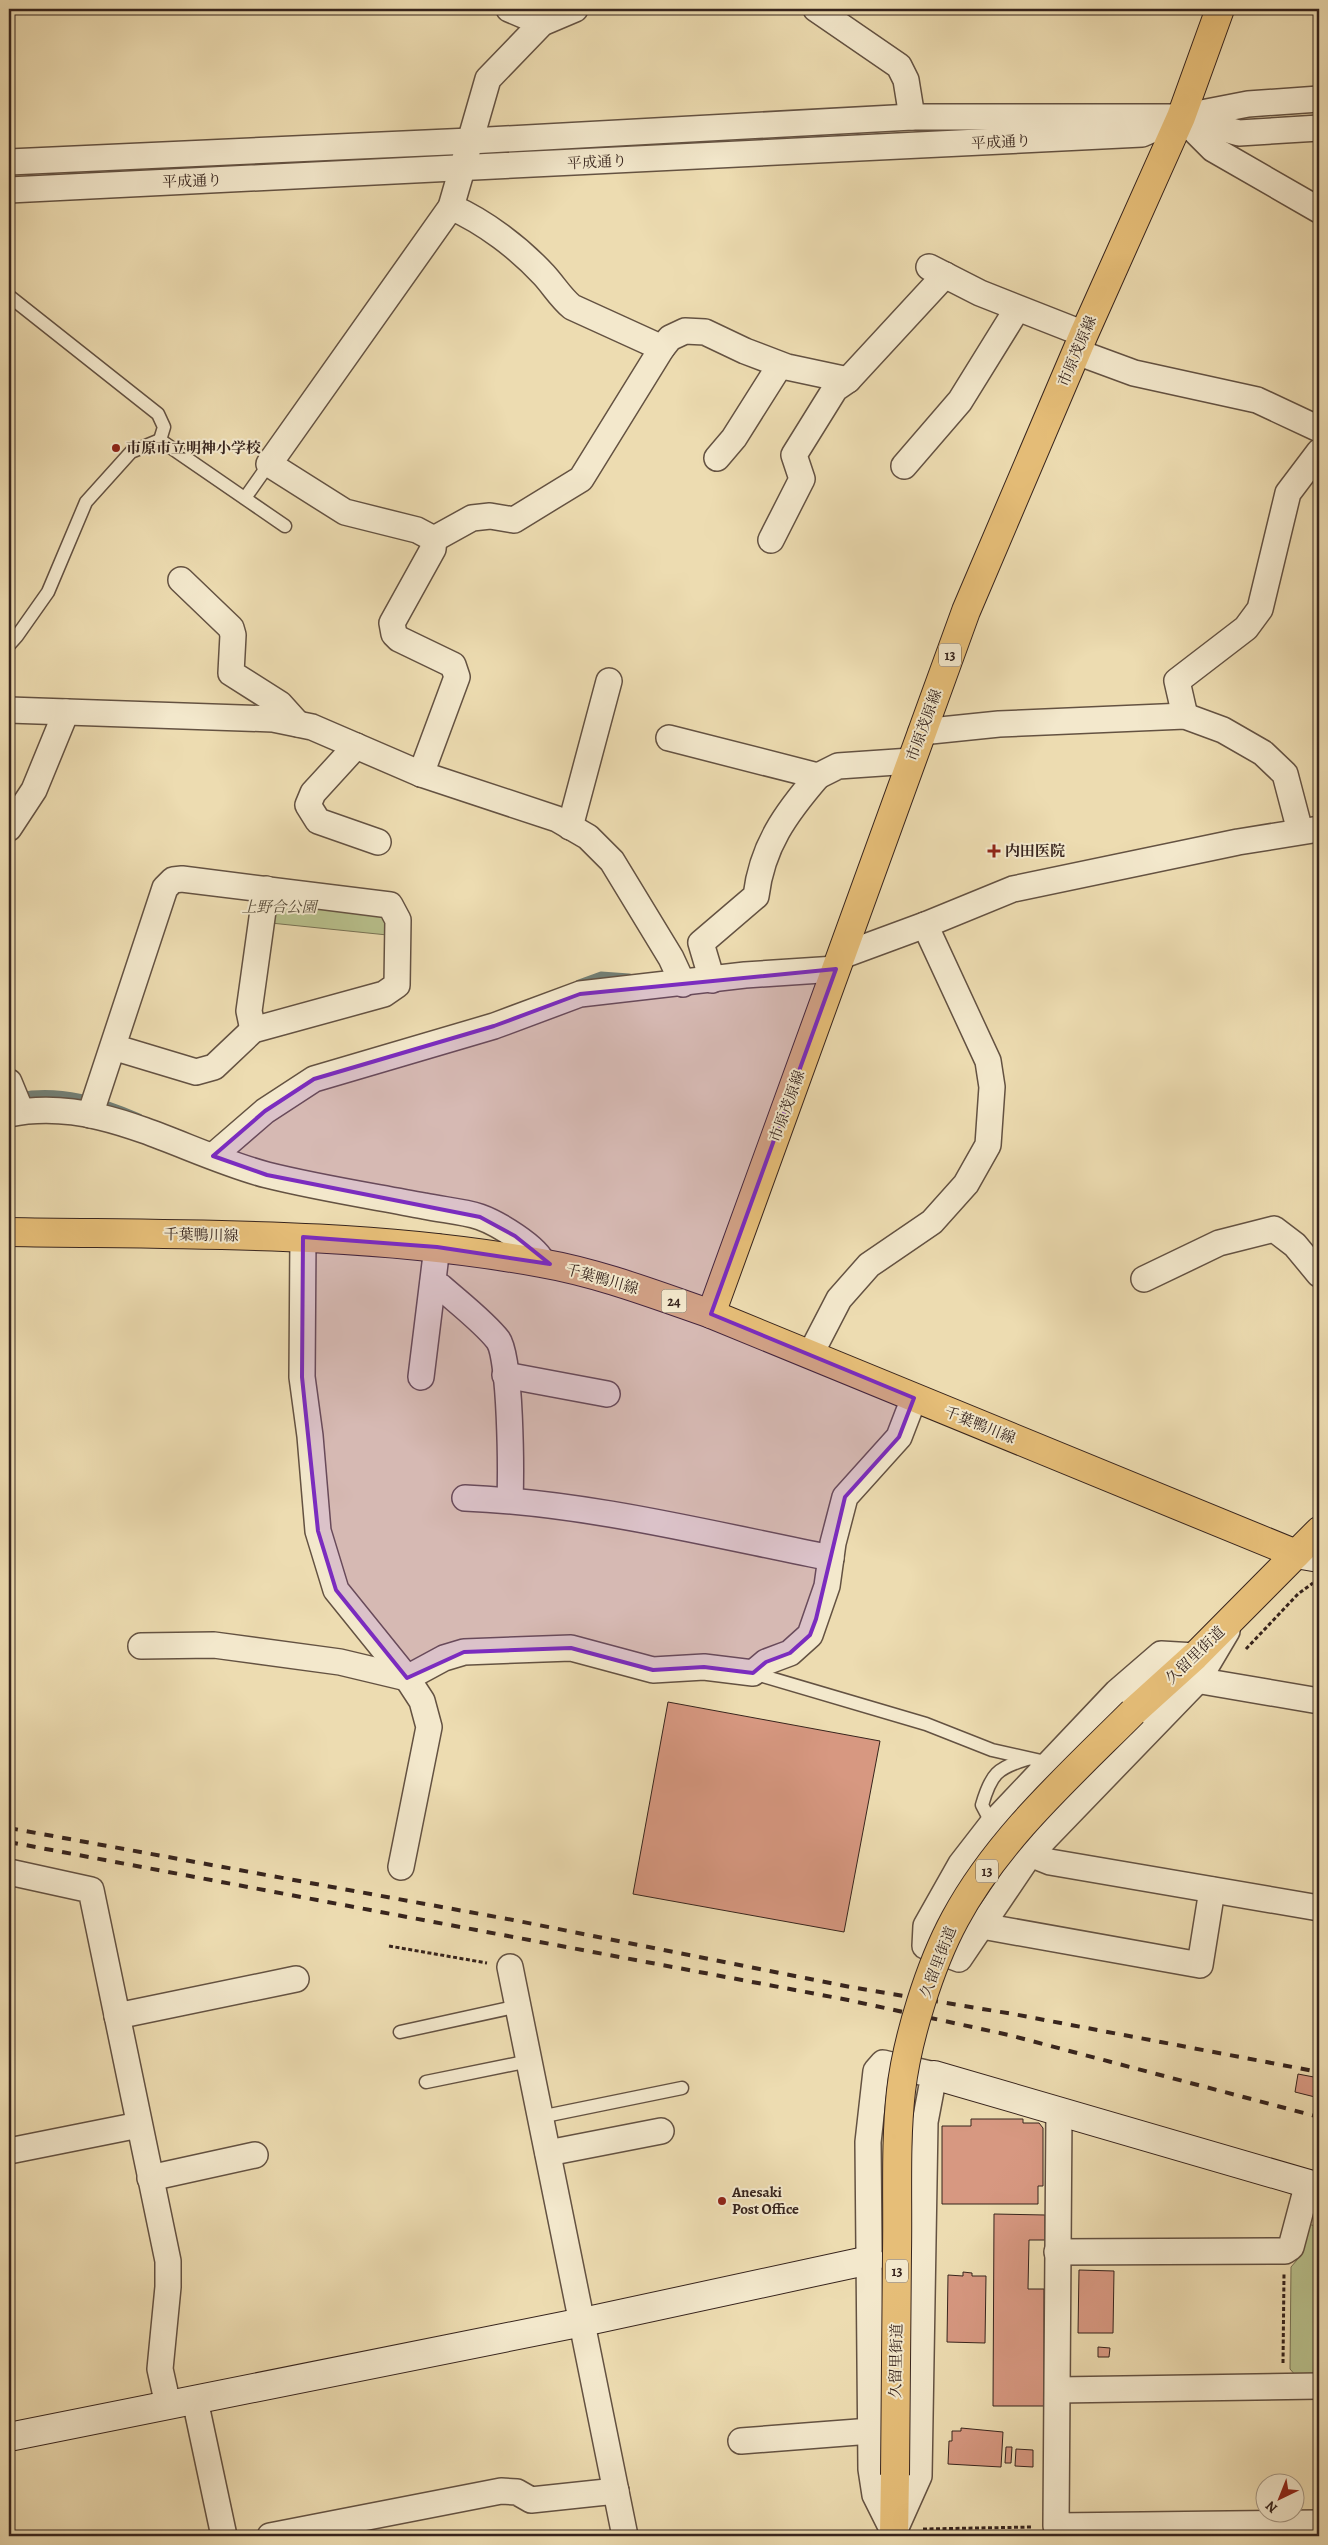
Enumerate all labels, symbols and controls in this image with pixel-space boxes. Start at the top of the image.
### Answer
street label: 平成通り [971,130,1031,154]
street label: 平成通り [567,150,627,174]
street label: 平成通り [162,170,222,192]
street label: 市原茂原線 [1053,313,1101,389]
place label: 市原市立明神小学校 [126,438,261,458]
marker: 市原市立明神小学校 [110,442,122,454]
road number: 13 [939,644,961,666]
street label: 市原茂原線 [902,686,946,764]
place label: 内田医院 [1005,841,1065,861]
marker: 内田医院 [987,844,1001,858]
park label: 上野合公園 [241,897,319,917]
street label: 市原茂原線 [765,1067,809,1145]
street label: 千葉鴨川線 [163,1224,239,1246]
street label: 千葉鴨川線 [563,1259,641,1299]
road number: 24 [662,1290,686,1312]
street label: 千葉鴨川線 [941,1402,1019,1448]
street label: 久留里街道 [1161,1622,1229,1688]
road number: 13 [976,1860,998,1882]
street label: 久留里街道 [915,1923,961,2001]
place label: Anesaki Post Office [731,2182,799,2219]
marker: Anesaki Post Office [716,2195,728,2207]
road number: 13 [886,2260,908,2282]
street label: 久留里街道 [885,2323,907,2399]
north arrow [1256,2472,1306,2522]
text: N [1261,2497,1282,2518]

